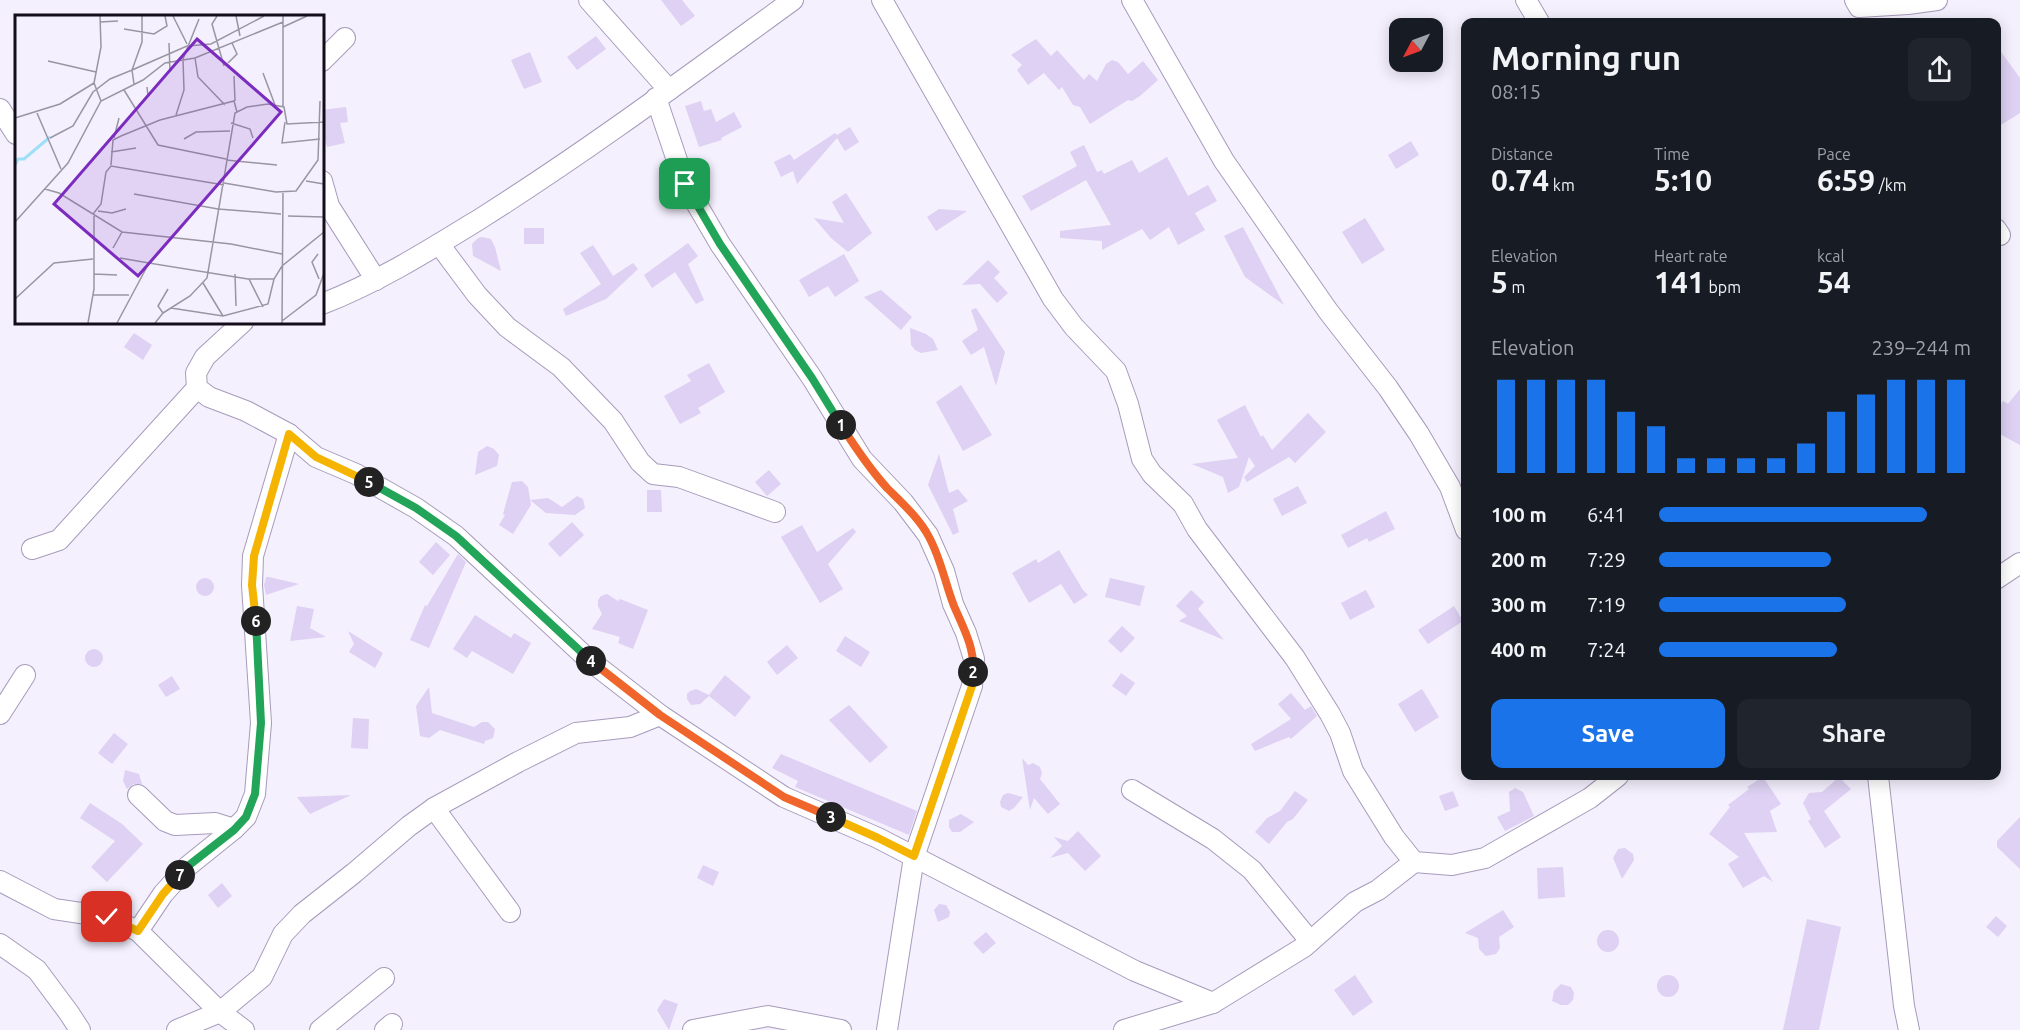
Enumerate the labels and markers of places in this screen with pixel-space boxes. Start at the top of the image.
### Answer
pin [659,158,710,209]
pin: 1 [826,410,856,440]
pin: 5 [354,467,384,497]
pin: 6 [241,606,271,636]
pin: 4 [576,646,606,676]
pin: 2 [958,657,988,687]
pin: 3 [816,802,846,832]
pin: 7 [165,860,195,890]
pin [81,891,132,942]

